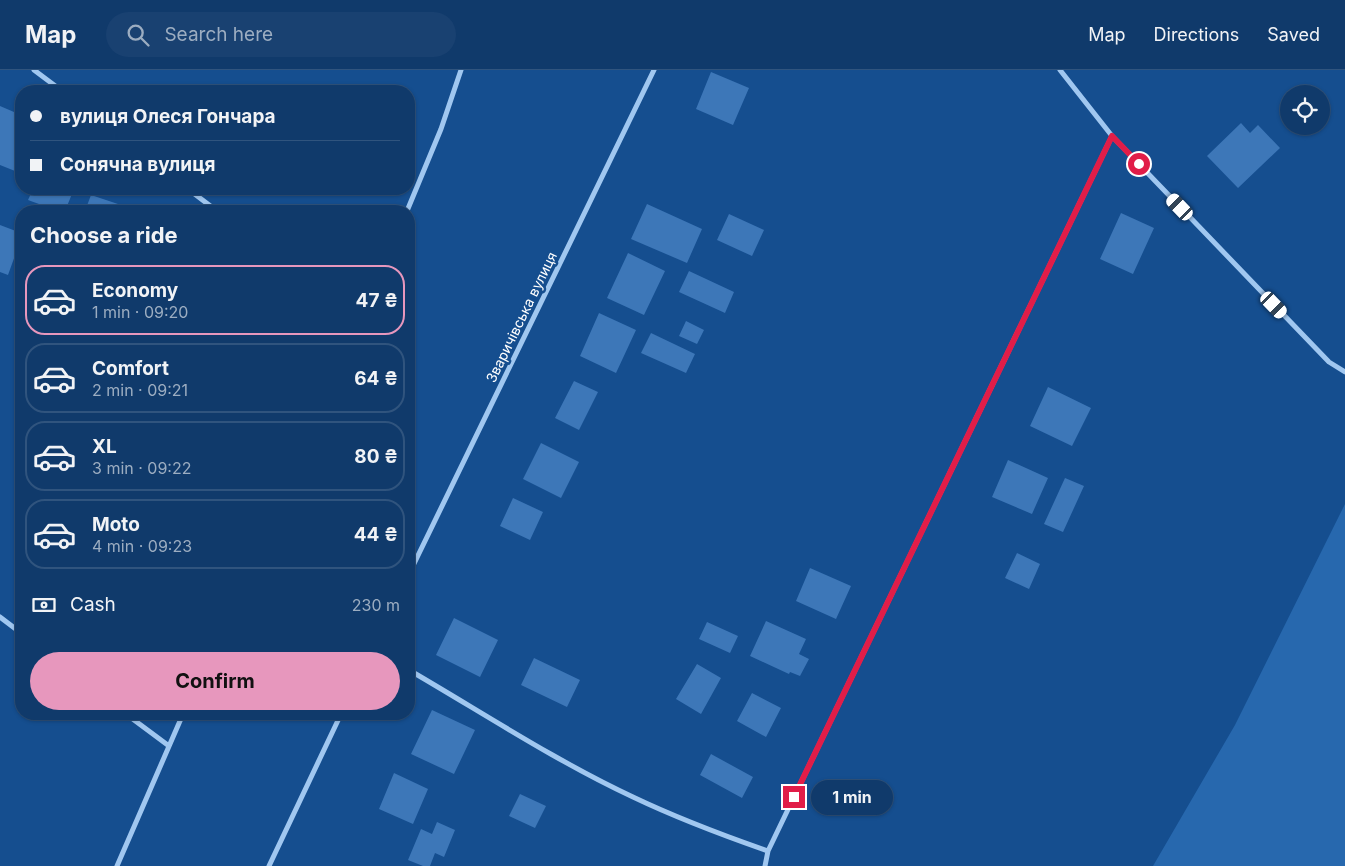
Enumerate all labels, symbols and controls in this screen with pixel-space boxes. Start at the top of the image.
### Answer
search box [106,12,456,57]
text: Map [25,20,76,49]
icon: search [124,21,152,49]
text: Search here [164,23,273,46]
text: Map [1088,24,1126,45]
text: Directions [1154,24,1239,45]
text: Saved [1267,24,1320,45]
map controls [1280,85,1330,135]
button: locate [1280,85,1330,135]
text: вулиця Олеся Гончара [60,105,276,128]
text: Сонячна вулиця [60,153,216,176]
route start [1128,153,1150,175]
car [1164,191,1195,223]
text: Choose a ride [30,222,178,248]
street label: Зваричівська вулиця [482,249,560,385]
icon: car [32,278,77,323]
text: Economy [92,279,178,302]
text: 47 ₴ [356,289,398,312]
car [1258,289,1289,321]
text: 1 min · 09:20 [92,302,188,322]
icon: car [32,356,77,401]
text: Comfort [92,357,169,380]
text: 64 ₴ [354,367,398,390]
text: 2 min · 09:21 [92,380,188,400]
icon: car [32,434,77,479]
text: XL [92,435,117,458]
text: 80 ₴ [354,445,398,468]
text: 3 min · 09:22 [92,458,191,478]
icon: car [32,512,77,557]
text: Moto [92,513,140,536]
text: 44 ₴ [354,523,398,546]
text: 4 min · 09:23 [92,536,192,556]
icon: cash [30,591,58,619]
text: Cash [70,593,116,616]
text: 230 m [352,595,400,615]
button: Confirm [30,652,400,710]
callout: 1 min [812,780,894,814]
route end [783,786,805,808]
text: 1 min [832,787,872,807]

